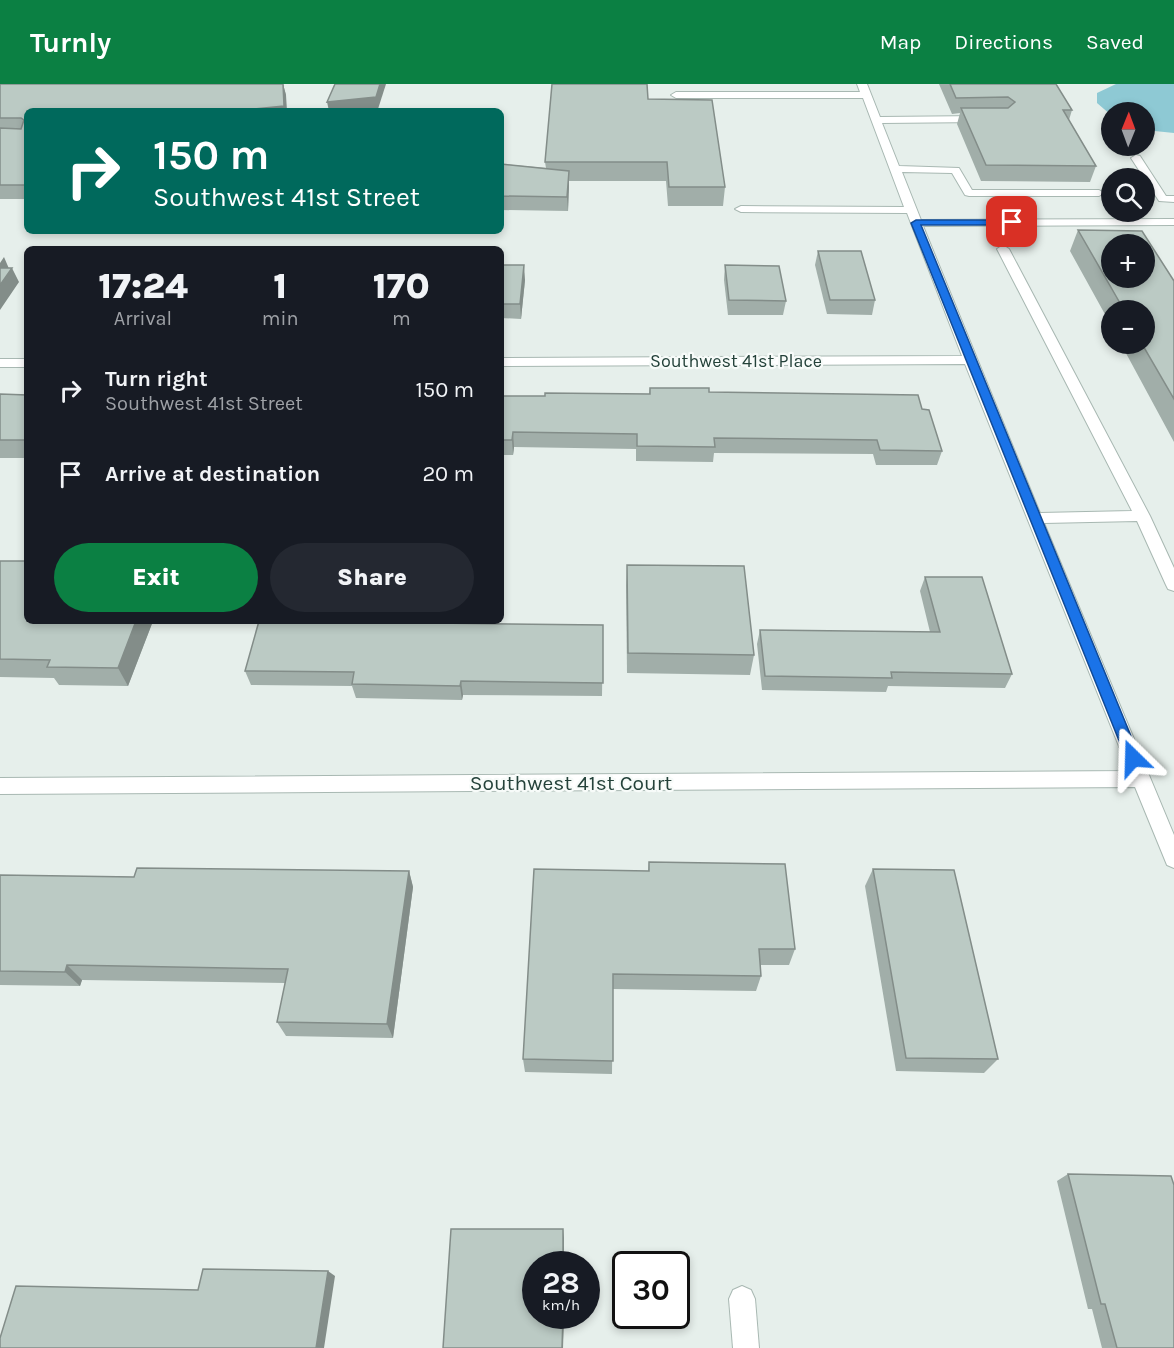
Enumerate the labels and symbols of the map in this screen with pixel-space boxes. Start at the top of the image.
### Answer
north arrow [1101,102,1155,156]
pin [986,196,1037,247]
street label: Southwest 41st Place [650,350,822,372]
position arrow [1101,726,1165,790]
street label: Southwest 41st Court [470,771,672,795]
speed limit sign: 30 [612,1251,690,1329]

